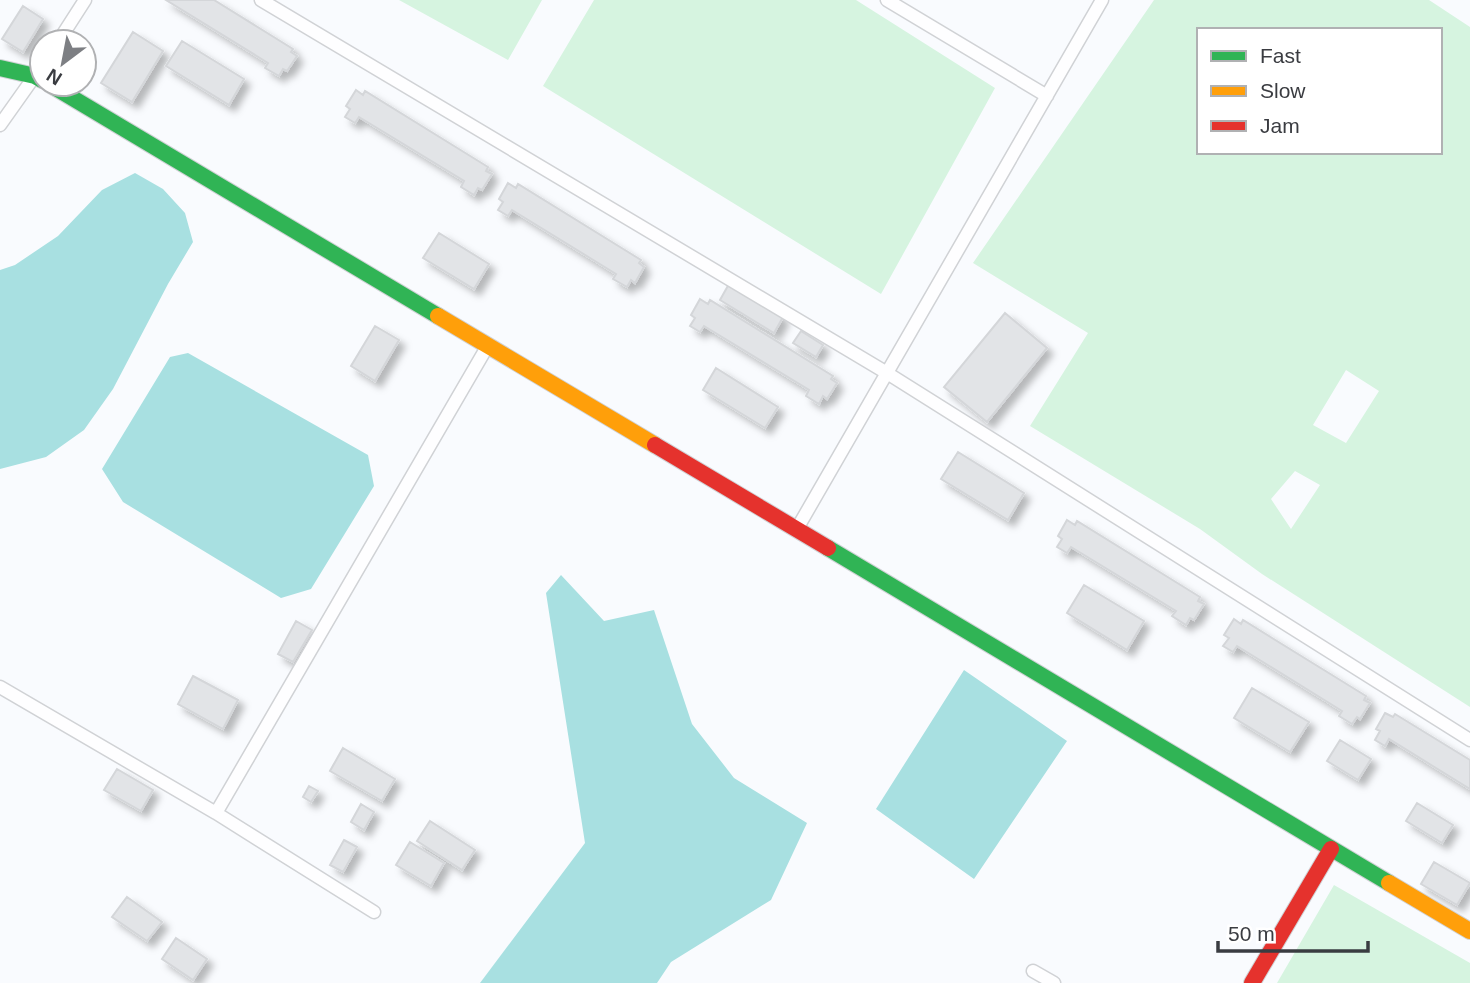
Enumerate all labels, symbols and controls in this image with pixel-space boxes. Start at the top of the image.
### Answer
north arrow [28,28,98,98]
legend [1197,28,1442,154]
text: Fast [1260,44,1301,67]
text: N [43,64,66,90]
text: Slow [1260,79,1306,102]
text: Jam [1260,114,1300,137]
scale bar [1218,909,1368,953]
text: 50 m [1228,922,1275,945]

